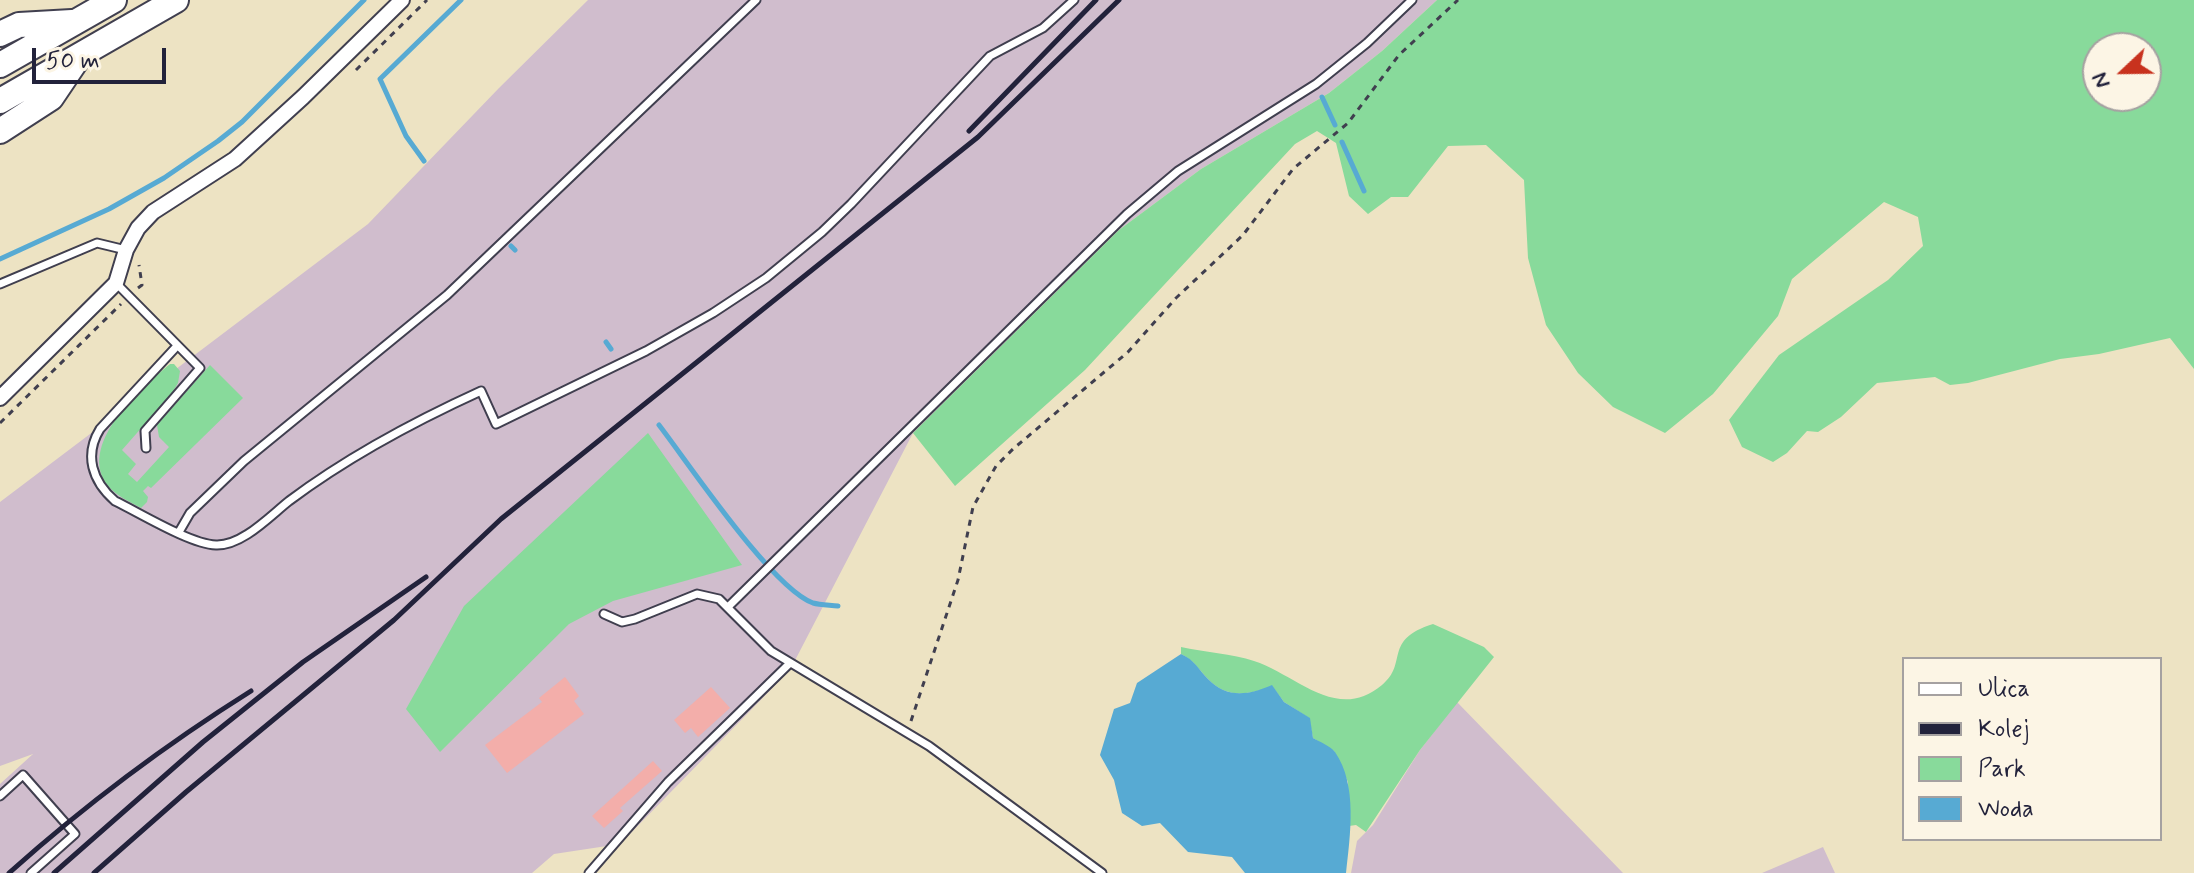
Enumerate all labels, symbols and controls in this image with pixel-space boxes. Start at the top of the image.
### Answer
scale bar [36,32,170,82]
north arrow [2082,32,2162,112]
text: 50 m [46,46,100,77]
text: N [2086,68,2117,92]
legend [1902,657,2162,841]
text: Ulica [1978,674,2030,705]
text: Kolej [1978,714,2029,745]
text: Park [1978,754,2026,785]
text: Woda [1978,794,2034,825]

